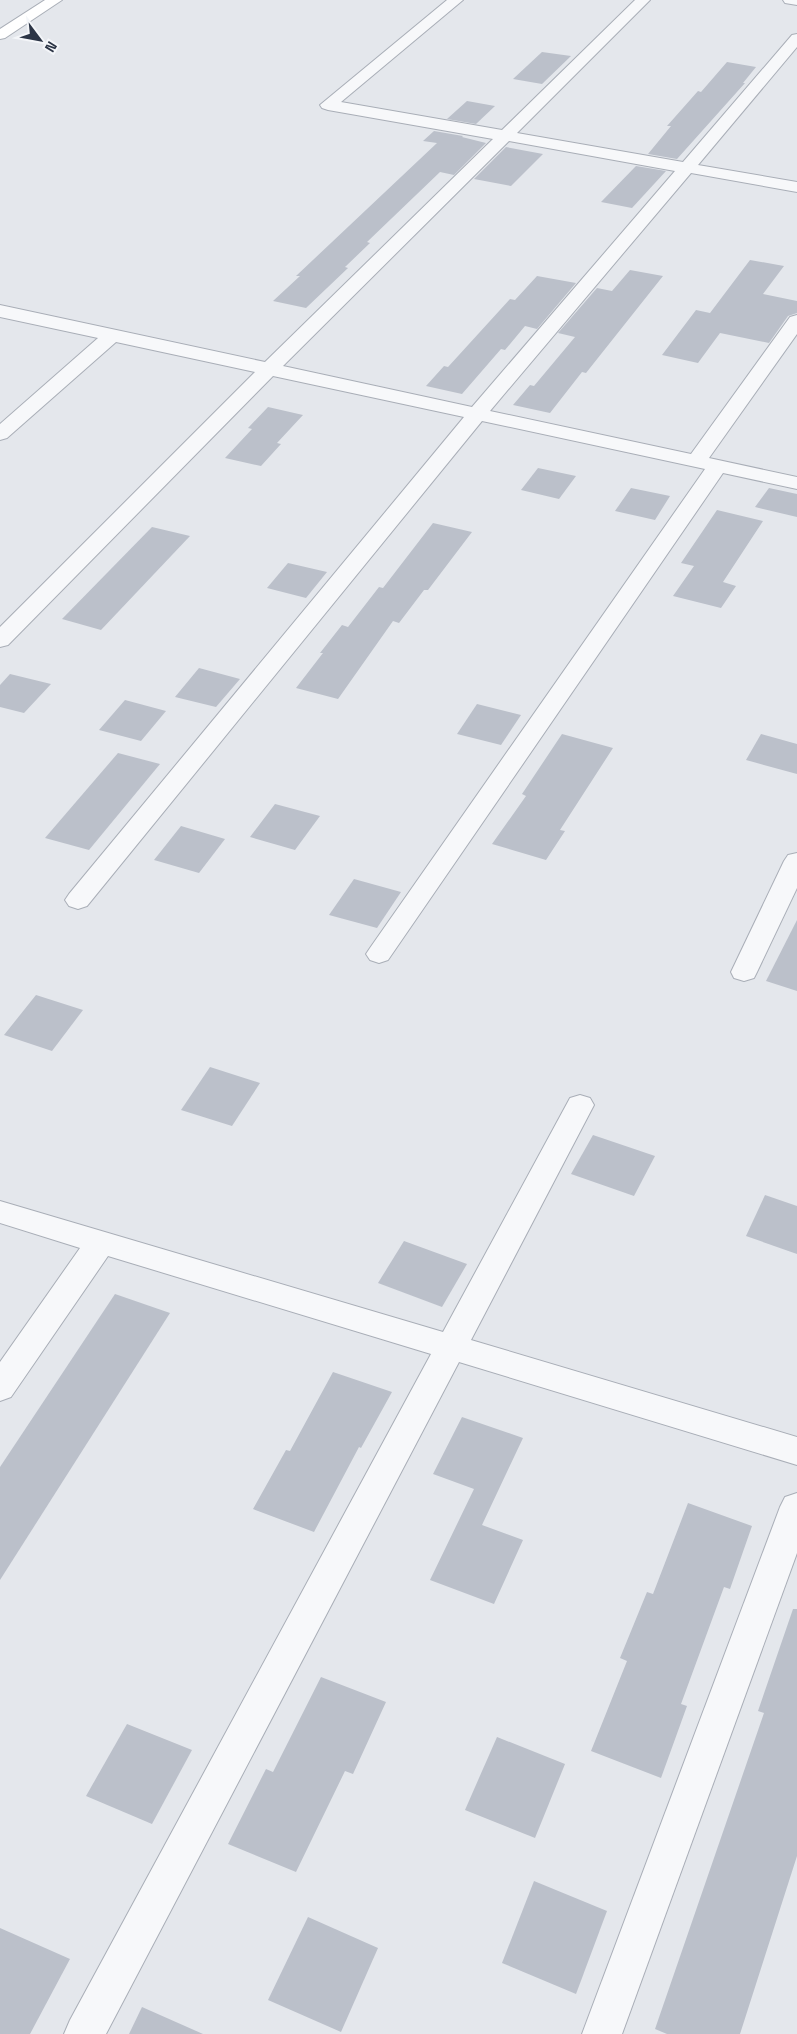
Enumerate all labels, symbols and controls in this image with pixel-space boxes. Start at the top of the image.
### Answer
north arrow [15,15,65,65]
text: N [41,38,61,56]

